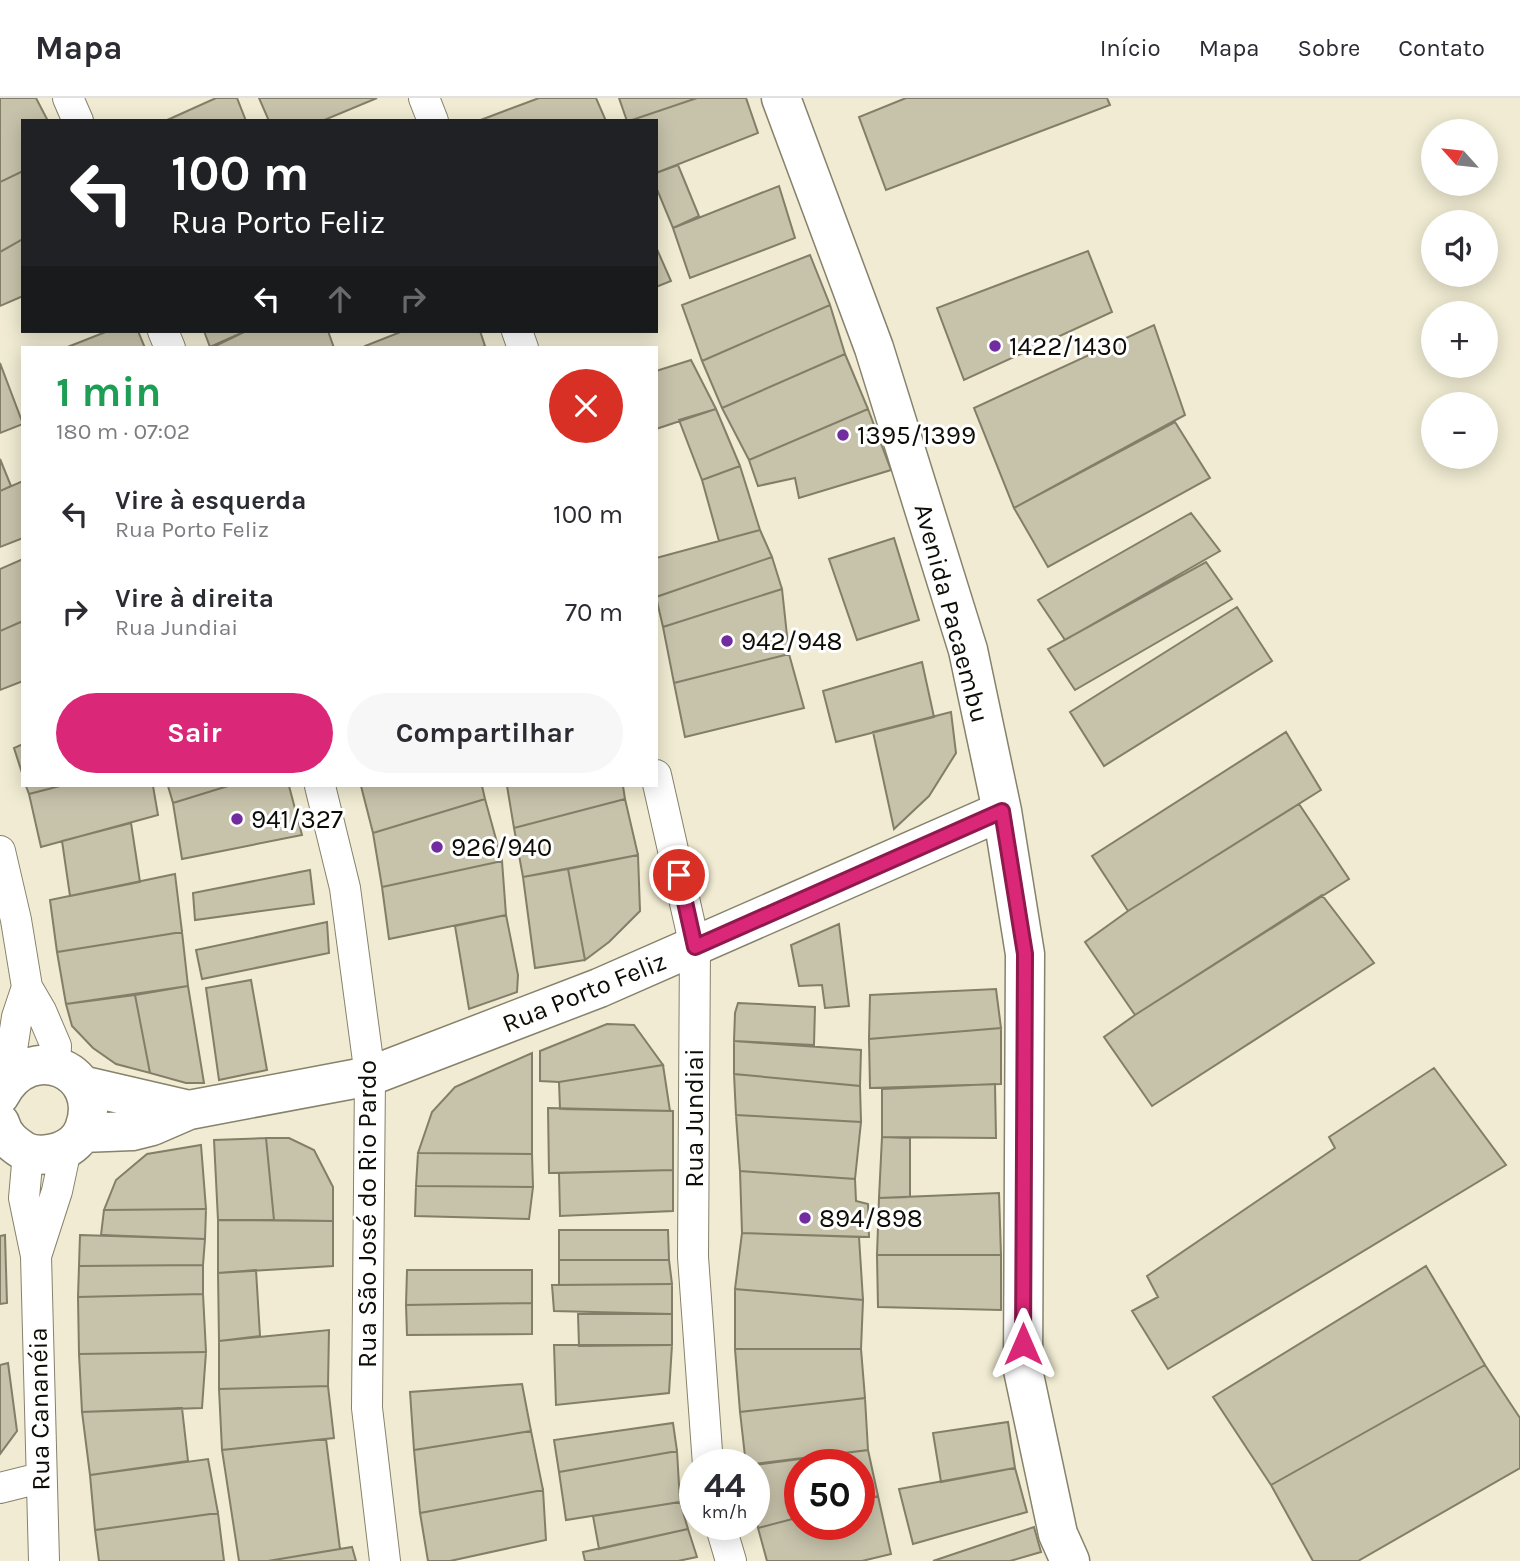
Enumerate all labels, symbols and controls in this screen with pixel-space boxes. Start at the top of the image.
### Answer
text: Mapa [35,29,123,67]
text: Início [1100,34,1161,62]
text: Mapa [1199,34,1259,62]
text: Sobre [1297,34,1360,62]
text: Contato [1398,34,1485,62]
north arrow [1421,119,1498,196]
map controls [1421,119,1498,469]
text: 100 m [171,145,309,202]
icon: left [56,147,147,238]
text: Rua Porto Feliz [171,204,385,241]
button: sound [1421,210,1498,287]
icon: left [248,280,286,318]
icon: ahead [321,280,359,318]
icon: right [394,280,432,318]
button: + [1421,301,1498,378]
place label: 1422/1430 [1009,331,1127,362]
marker: 1422/1430 [987,338,1003,354]
text: 1 min [56,367,161,417]
button: close [549,369,623,443]
button: − [1421,392,1498,469]
text: 180 m · 07:02 [56,418,190,445]
place label: 1395/1399 [857,420,976,451]
marker: 1395/1399 [835,427,851,443]
text: Vire à esquerda [115,485,306,516]
icon: left [56,495,94,533]
text: 100 m [553,499,623,530]
street label: Avenida Pacaembu [907,500,996,726]
text: Rua Porto Feliz [115,516,269,543]
text: Vire à direita [115,583,274,614]
icon: right [56,593,94,631]
text: 70 m [565,597,623,628]
text: Rua Jundiai [115,614,238,641]
place label: 942/948 [741,626,842,657]
marker: 942/948 [719,633,735,649]
button: Sair [56,693,333,773]
button: Compartilhar [347,693,623,773]
place label: 941/327 [251,804,343,835]
marker: 941/327 [229,811,245,827]
place label: 926/940 [451,832,552,863]
marker: 926/940 [429,839,445,855]
pin [649,845,709,905]
icon: arrive [660,856,698,894]
street label: Rua Porto Feliz [498,946,671,1039]
street label: Rua Jundiai [679,1048,710,1188]
street label: Rua São José do Rio Pardo [352,1060,383,1368]
place label: 894/898 [819,1203,923,1234]
marker: 894/898 [797,1210,813,1226]
position arrow [986,1307,1060,1381]
street label: Rua Cananéia [23,1327,56,1491]
speed limit sign: 50 [784,1449,875,1540]
text: 44 [704,1465,745,1506]
text: km/h [702,1501,747,1523]

